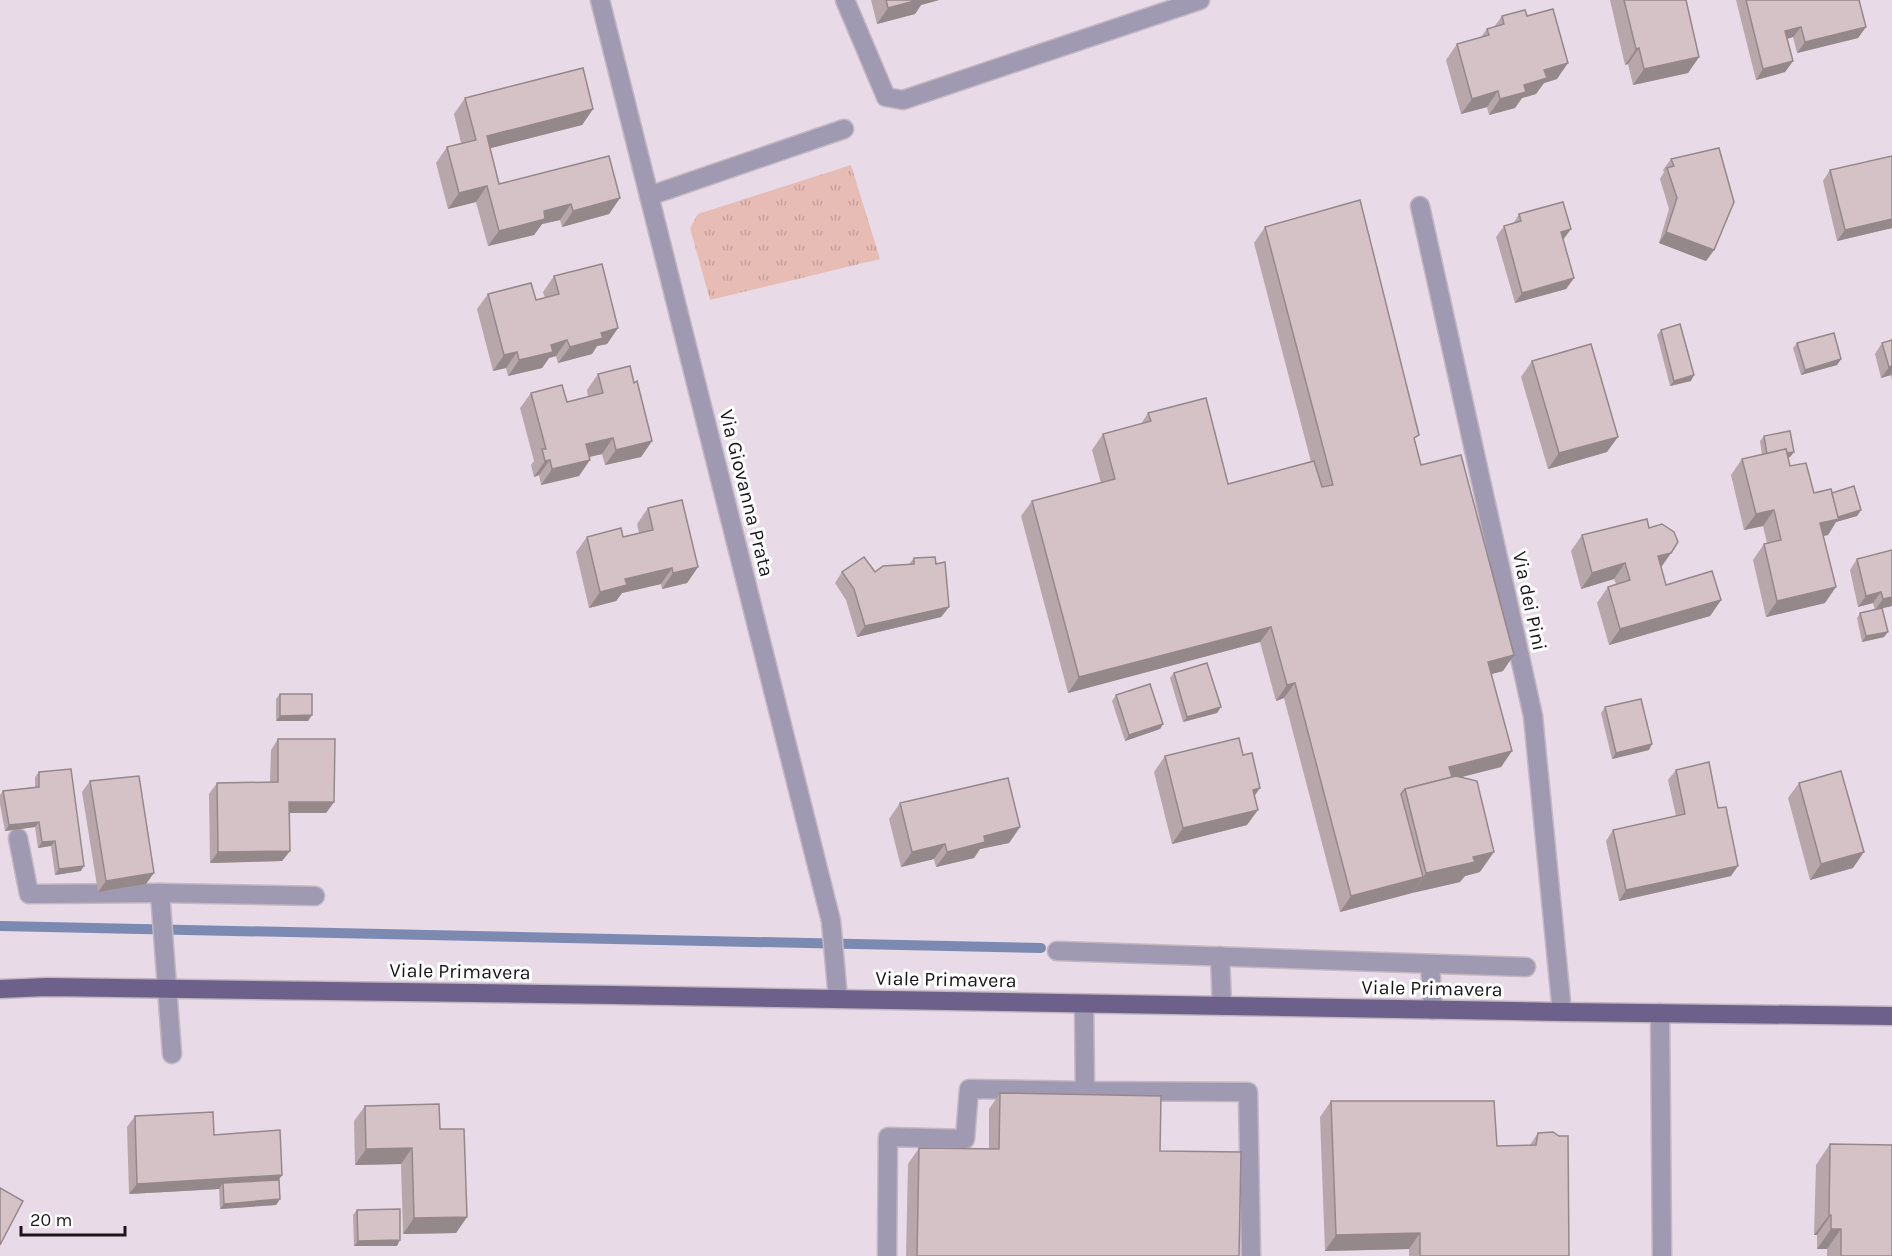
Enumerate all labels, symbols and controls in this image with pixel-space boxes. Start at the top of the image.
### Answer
street label: Via Giovanna Prata [715,407,778,579]
street label: Via dei Pini [1508,549,1551,653]
street label: Viale Primavera [389,959,531,984]
street label: Viale Primavera [875,967,1017,992]
street label: Viale Primavera [1361,976,1503,1001]
scale bar [21,1199,124,1237]
text: 20 m [30,1209,72,1231]

